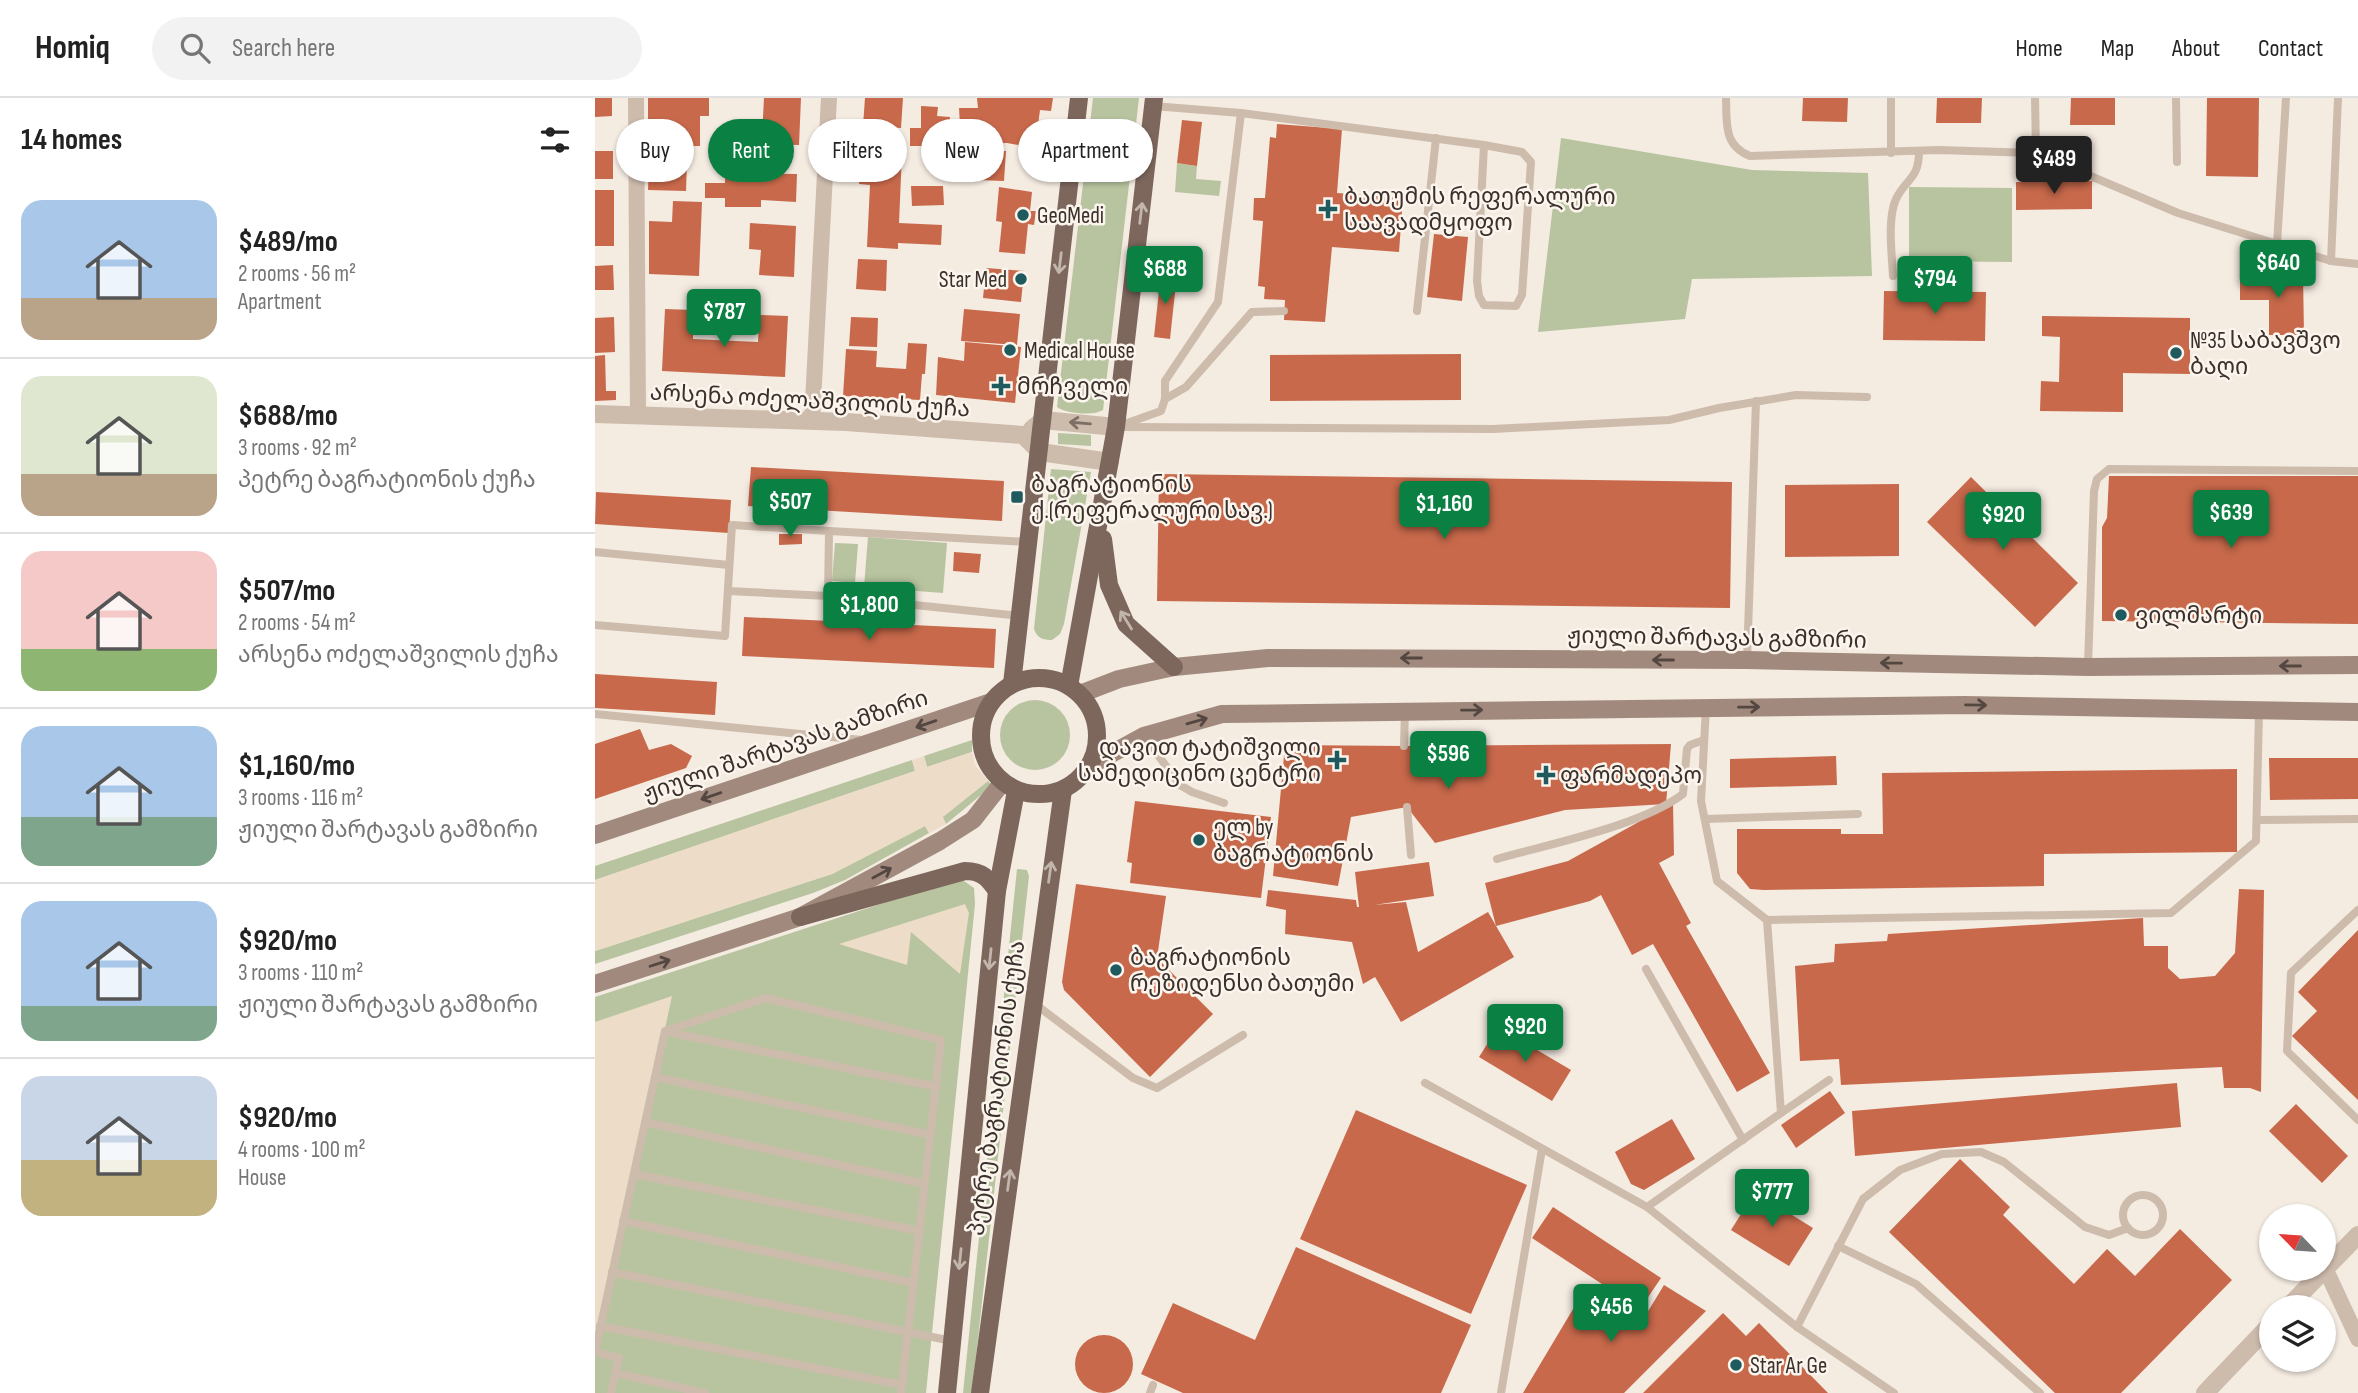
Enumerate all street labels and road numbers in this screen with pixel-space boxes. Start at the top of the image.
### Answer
street label: არსენა ოძელაშვილის ქუჩა [649,379,971,423]
street label: ჟიული შარტავას გამზირი [1567,621,1867,655]
street label: ჟიული შარტავას გამზირი [639,684,932,808]
street label: პეტრე ბაგრატიონის ქუჩა [962,939,1032,1237]

